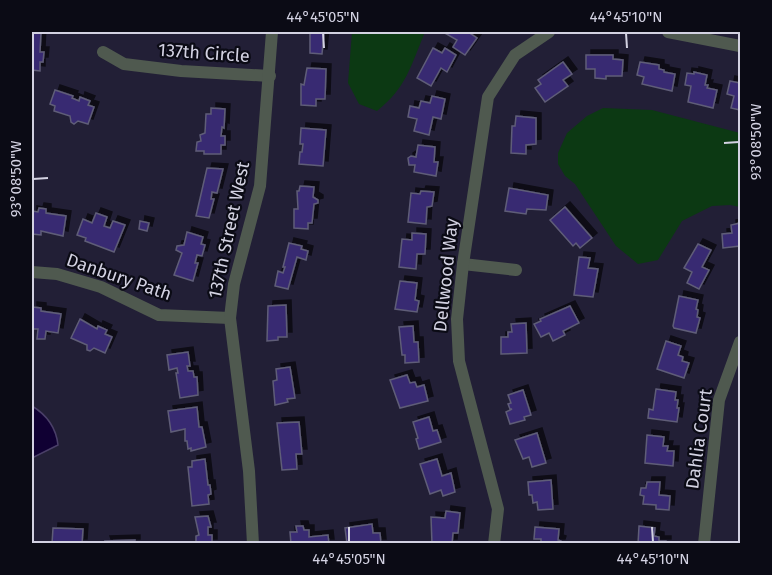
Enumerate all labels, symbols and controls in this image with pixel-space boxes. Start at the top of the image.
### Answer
text: 44°45'05"N [286,8,360,26]
text: 44°45'10"N [590,8,662,26]
street label: 137th Circle [158,39,250,67]
text: 93°08'50"W [747,103,765,180]
text: 93°08'50"W [7,140,25,217]
street label: 137th Street West [204,159,254,301]
street label: Dellwood Way [429,217,463,333]
street label: Danbury Path [64,249,174,305]
street label: Dahlia Court [681,387,717,490]
text: 44°45'05"N [312,550,386,568]
text: 44°45'10"N [617,550,689,568]

